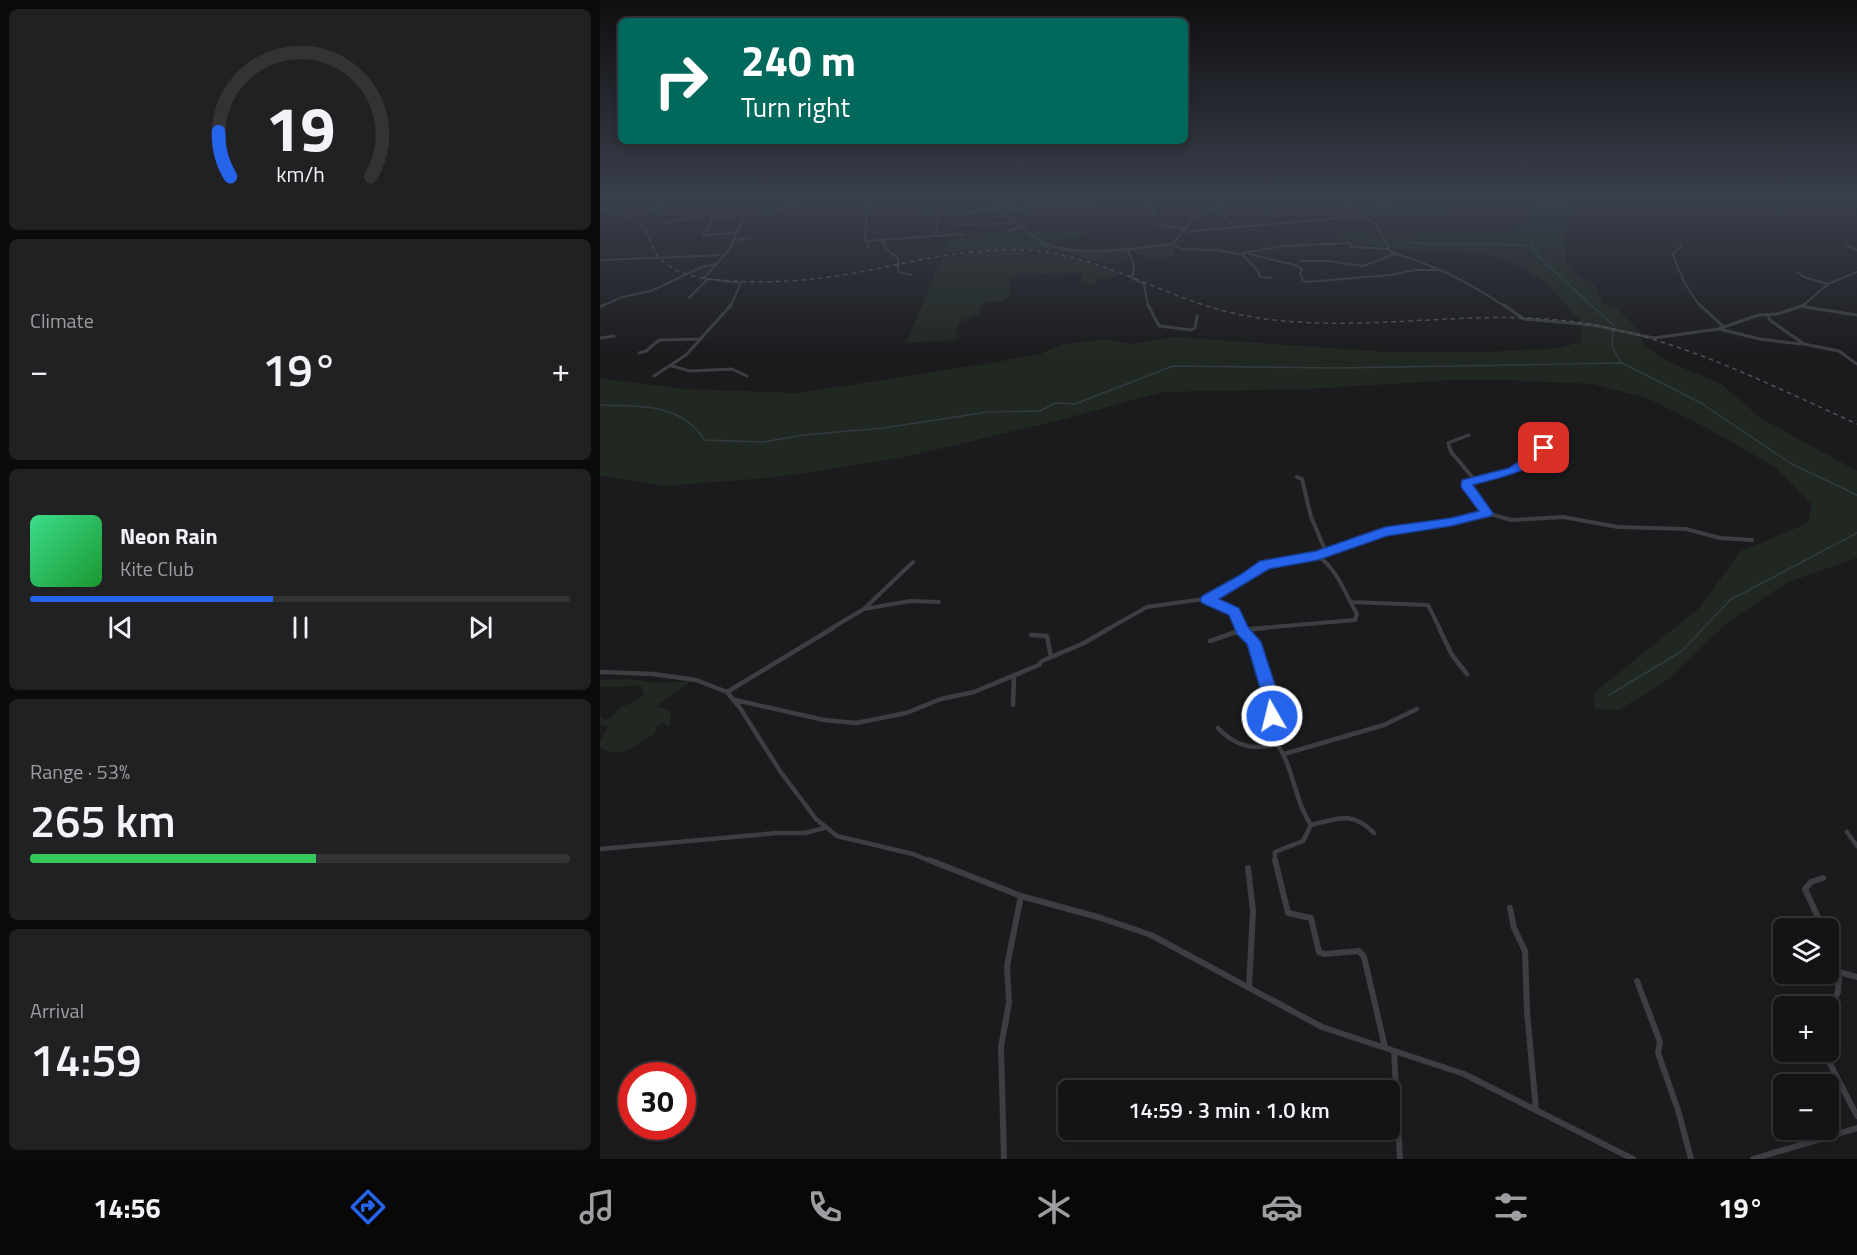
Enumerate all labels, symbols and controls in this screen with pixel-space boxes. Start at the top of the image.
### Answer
text: 240 m [741,28,856,92]
icon: right [642,42,720,120]
text: 19 [265,80,335,175]
text: Turn right [741,86,850,127]
text: km/h [276,158,324,190]
text: Climate [30,305,94,336]
text: 19° [262,335,338,403]
text: − [30,345,48,395]
text: + [552,345,570,395]
pin [1518,422,1569,473]
icon: arrive [1527,431,1560,464]
text: Neon Rain [120,519,218,553]
text: Kite Club [120,553,194,584]
icon: previous [104,611,137,644]
icon: pause [284,611,317,644]
icon: next [464,611,497,644]
position arrow [1240,684,1304,748]
text: Range · 53% [30,756,130,787]
text: 265 km [30,786,176,854]
map controls [1773,918,1839,1140]
button: layers [1773,918,1839,984]
text: Arrival [30,995,84,1026]
button: + [1773,996,1839,1062]
text: 14:59 [30,1025,142,1093]
speed limit sign: 30 [618,1062,696,1140]
button: − [1773,1074,1839,1140]
text: 14:59 · 3 min · 1.0 km [1128,1093,1330,1127]
icon: directions [347,1186,389,1228]
icon: music [576,1186,618,1228]
icon: phone [804,1186,846,1228]
icon: climate [1033,1186,1075,1228]
icon: car [1261,1186,1303,1228]
icon: filters [1490,1186,1532,1228]
text: 14:56 [93,1187,161,1228]
text: 19° [1718,1187,1764,1228]

